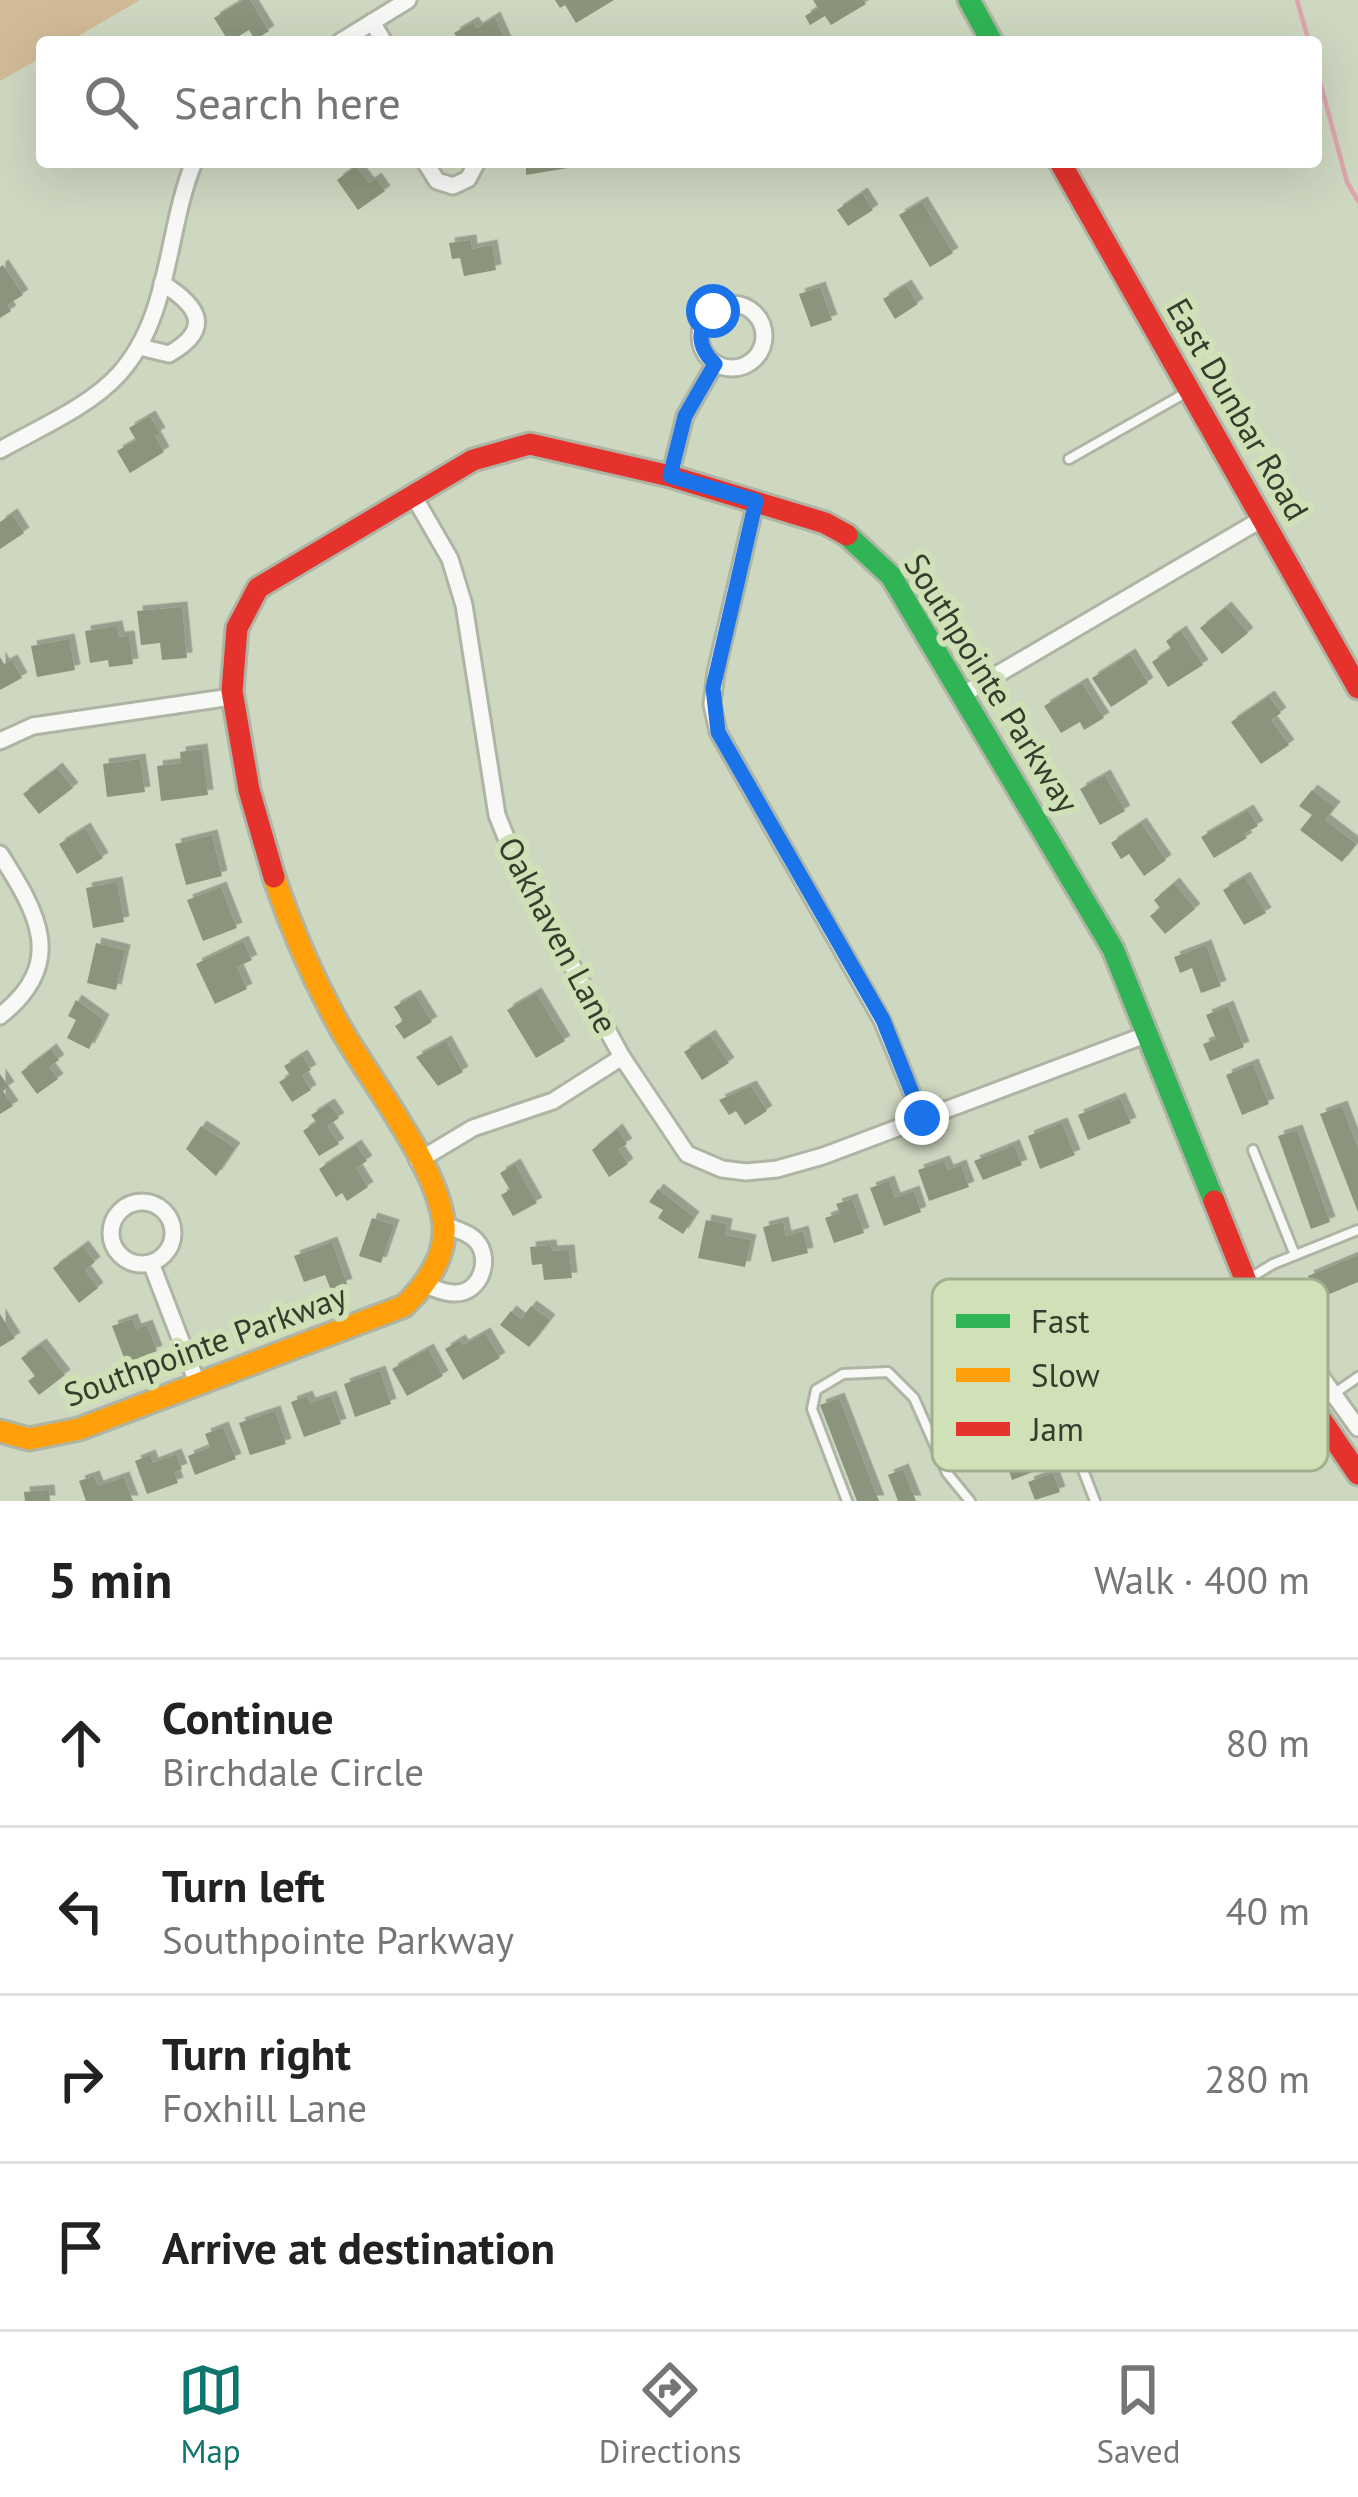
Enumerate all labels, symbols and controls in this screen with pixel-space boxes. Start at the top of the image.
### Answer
search box [36,36,1322,168]
icon: search [78,69,144,135]
text: Search here [174,73,401,131]
route start [686,284,740,338]
street label: East Dunbar Road [1157,290,1319,528]
street label: Southpointe Parkway [895,545,1090,821]
street label: Oakhaven Lane [489,829,628,1040]
route end [895,1091,949,1145]
street label: Southpointe Parkway [58,1273,353,1416]
legend [932,1279,1328,1471]
text: Fast [1031,1299,1090,1342]
text: Slow [1031,1353,1100,1396]
text: Jam [1029,1407,1084,1450]
text: 5 min [48,1546,172,1612]
text: Walk · 400 m [1094,1554,1310,1605]
text: Continue [162,1688,334,1746]
icon: ahead [48,1710,114,1776]
text: 80 m [1225,1717,1310,1768]
text: Birchdale Circle [162,1746,424,1797]
text: Turn left [162,1856,325,1914]
icon: left [48,1878,114,1944]
text: 40 m [1225,1885,1310,1936]
text: Southpointe Parkway [162,1914,514,1965]
text: Turn right [162,2024,351,2082]
icon: right [48,2046,114,2112]
text: 280 m [1204,2053,1310,2104]
text: Foxhill Lane [162,2082,367,2133]
icon: arrive [48,2214,114,2280]
text: Arrive at destination [162,2218,555,2276]
tab: Map [178,2357,244,2472]
tab: Directions [599,2357,741,2472]
tab: Saved [1096,2357,1180,2472]

